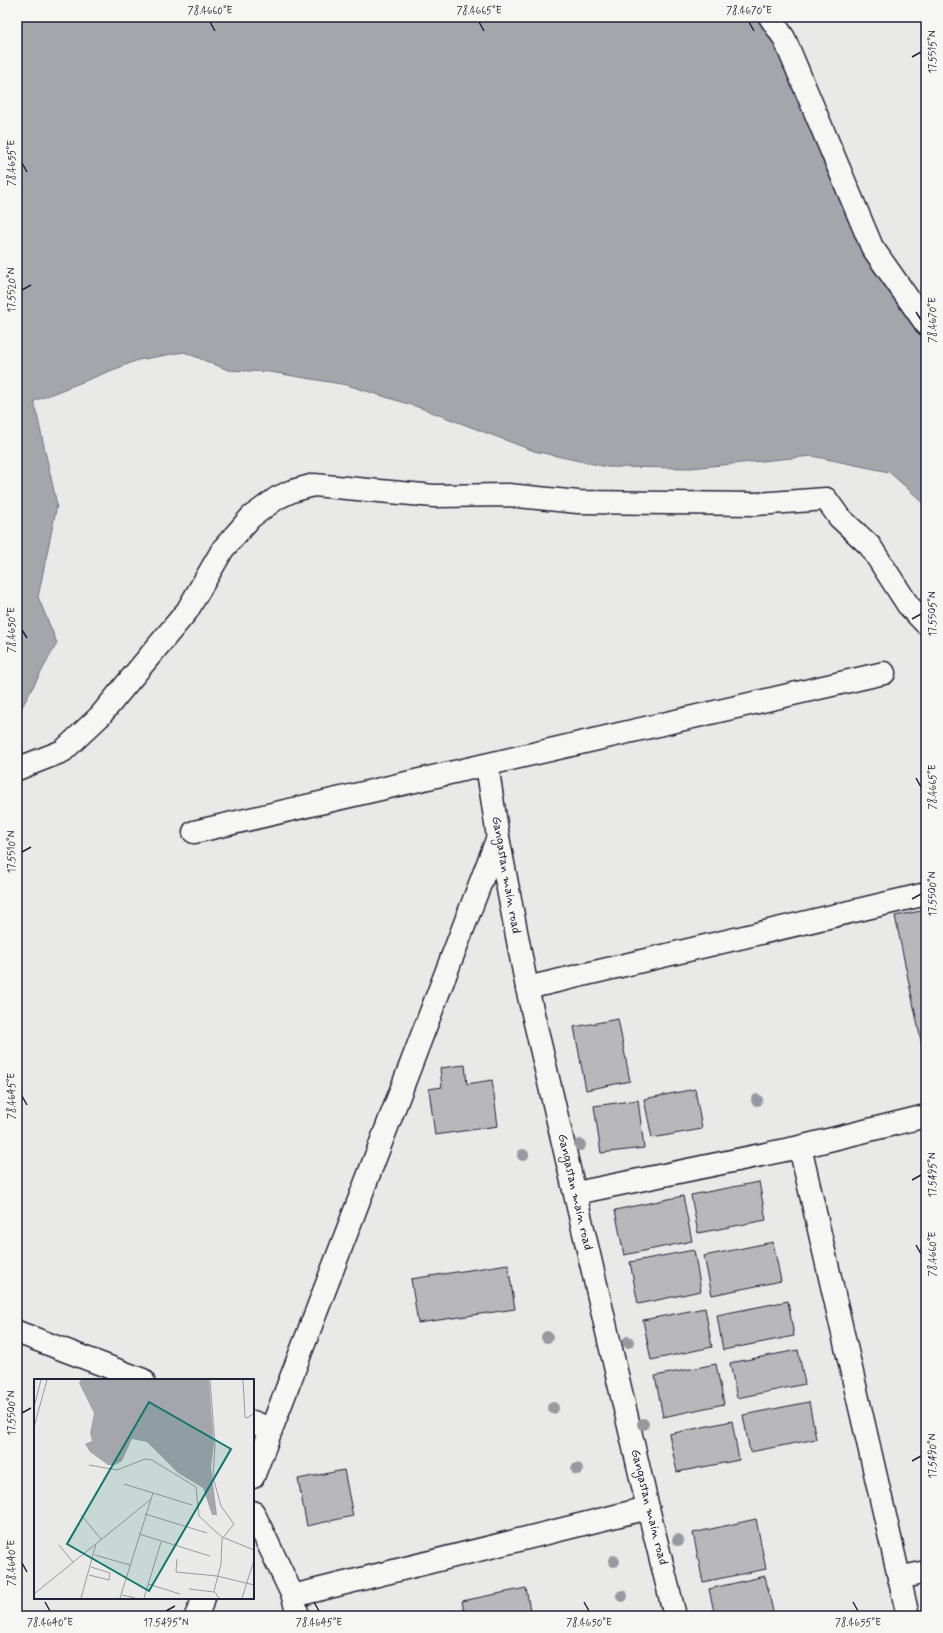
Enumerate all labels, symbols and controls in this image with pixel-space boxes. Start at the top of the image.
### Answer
text: 78.4660°E [188,4,233,18]
text: 78.4665°E [456,4,502,18]
text: 78.4670°E [726,4,772,18]
text: 17.5515°N [926,30,940,74]
text: 78.4655°E [5,140,19,186]
text: 17.5520°N [5,267,19,312]
text: 78.4670°E [926,297,940,343]
text: 17.5505°N [926,591,940,637]
text: 78.4650°E [5,607,19,653]
text: 78.4665°E [926,764,940,810]
street label: Gangastan main road [486,815,525,935]
text: 17.5510°N [5,830,19,873]
text: 17.5500°N [926,871,940,916]
text: 78.4645°E [5,1073,19,1119]
street label: Gangastan main road [552,1132,597,1252]
text: 17.5495°N [926,1152,940,1198]
text: 78.4660°E [926,1231,940,1276]
inset map [34,1379,254,1599]
text: 17.5500°N [5,1390,19,1435]
text: 17.5490°N [926,1433,940,1478]
street label: Gangastan main road [625,1447,672,1567]
text: 78.4640°E [5,1540,19,1586]
text: 78.4640°E [27,1616,73,1630]
text: 17.5495°N [143,1616,189,1630]
text: 78.4645°E [296,1616,342,1630]
text: 78.4650°E [566,1616,612,1630]
text: 78.4655°E [835,1616,881,1630]

